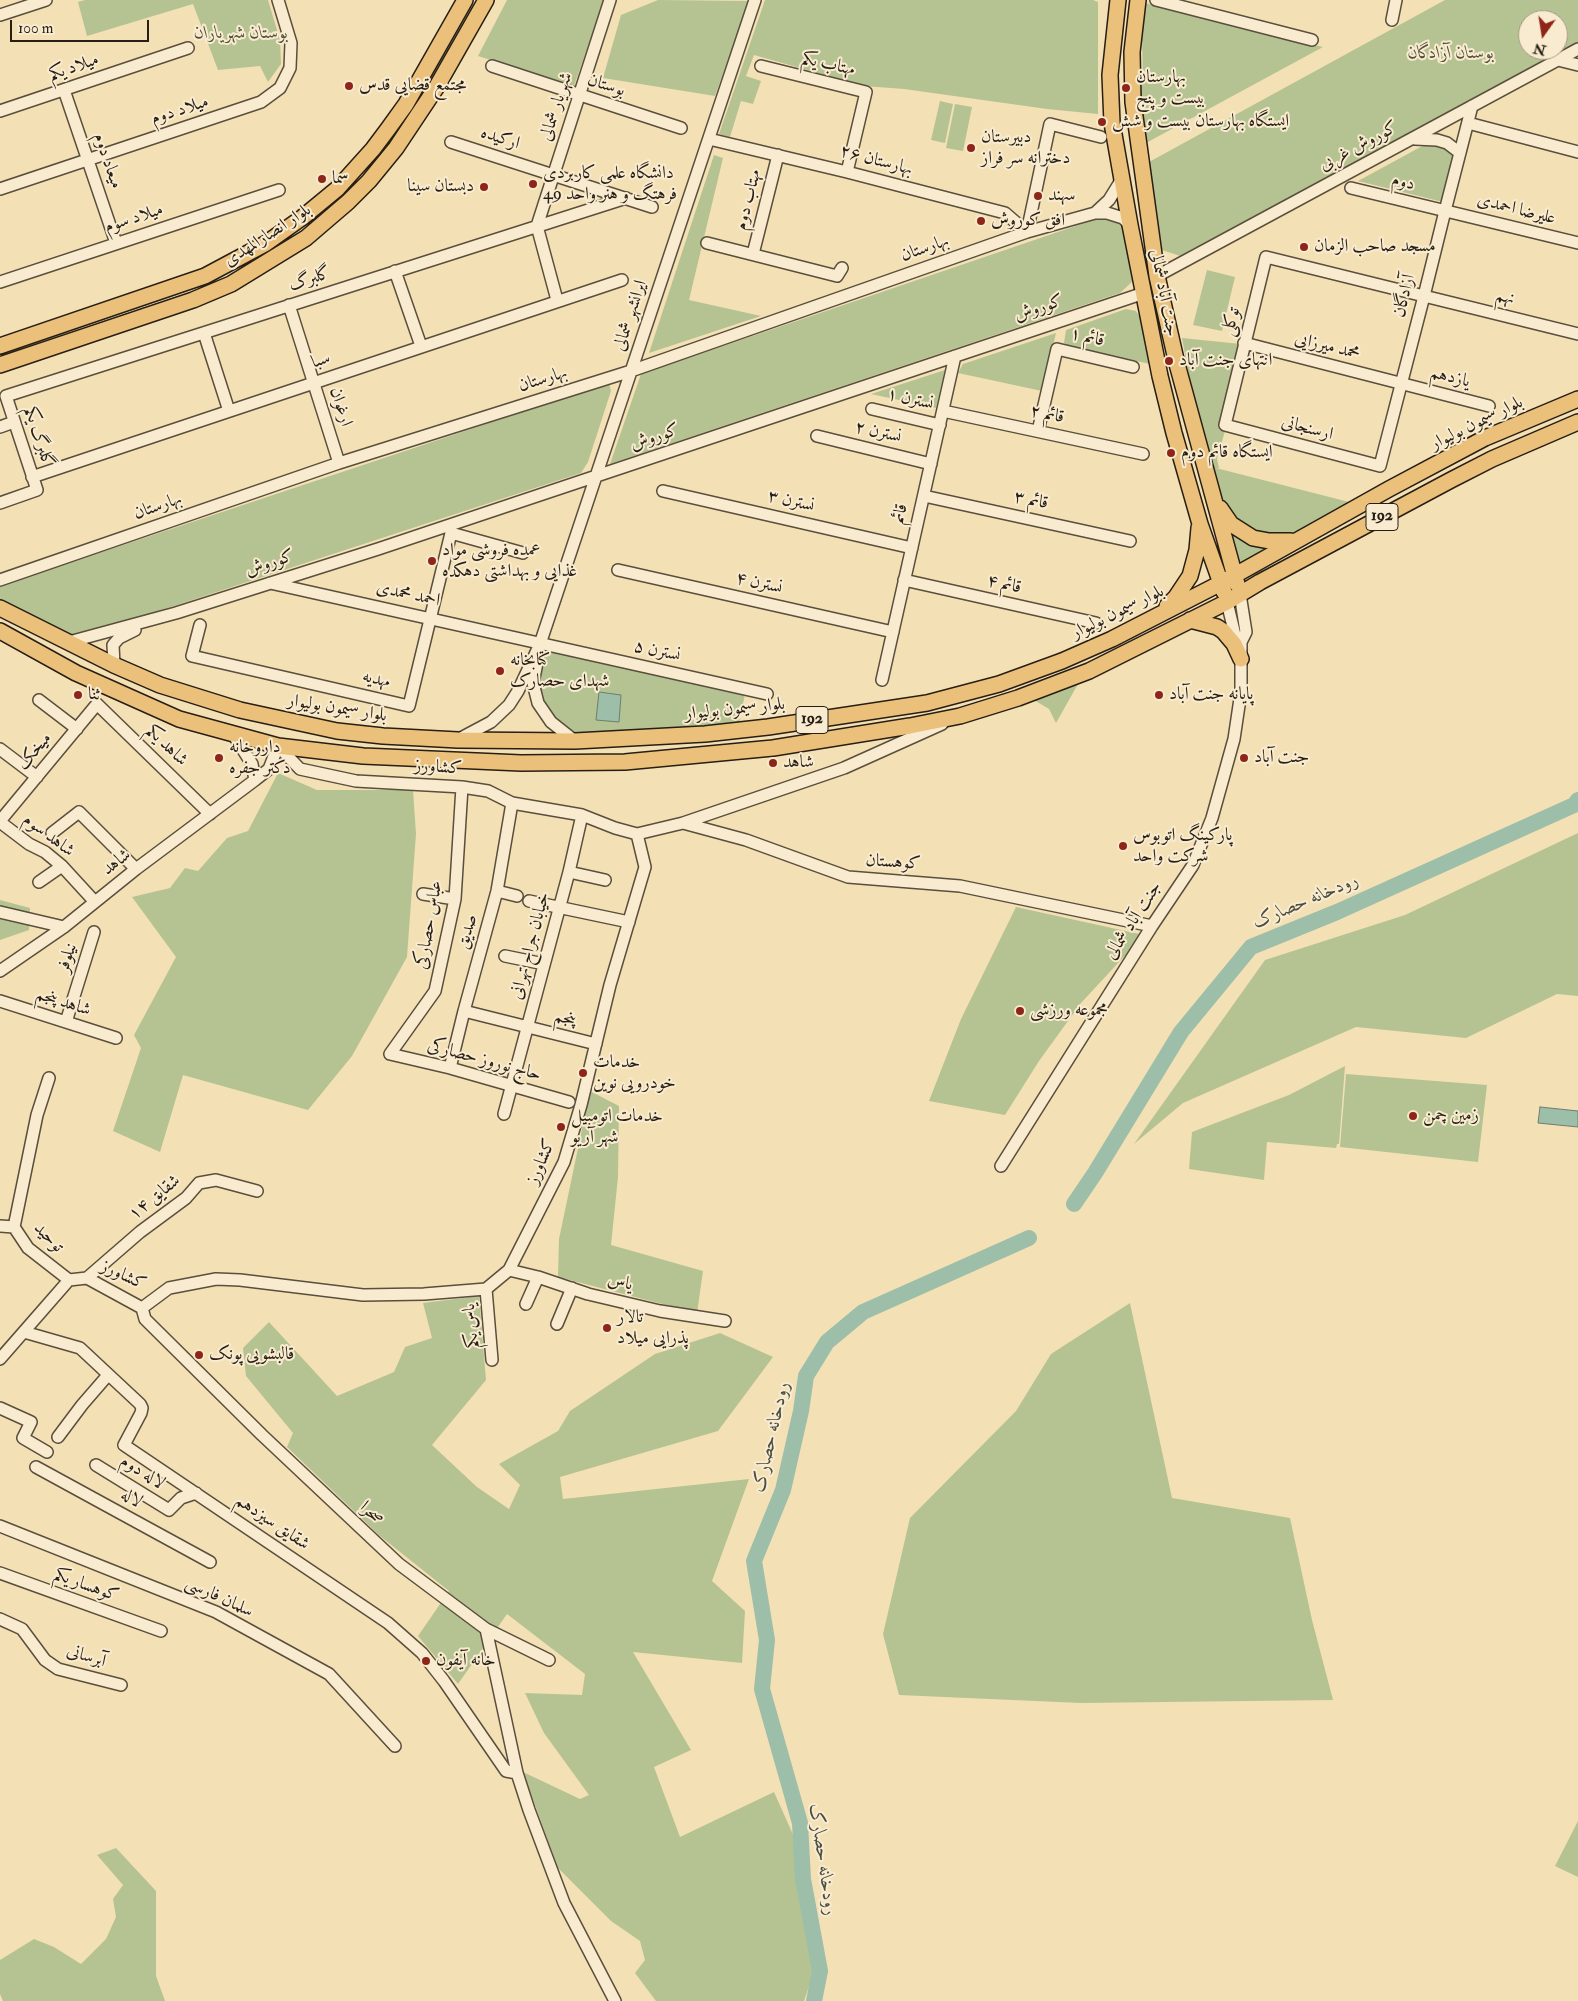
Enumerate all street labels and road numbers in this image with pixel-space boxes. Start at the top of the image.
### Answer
street label: مهتاب یکم [799,48,857,82]
street label: میلاد یکم [46,49,102,87]
street label: شهریار شمالی [536,70,578,144]
street label: بوستان [584,70,628,102]
street label: میلاد دوم [149,92,211,130]
street label: کوروش غربی [1316,117,1402,177]
street label: ارکیده [478,123,522,155]
street label: میعاد دوم [87,130,127,192]
street label: بهارستان ۲۶ [837,141,915,181]
street label: مهتاب دوم [731,167,767,233]
street label: دوم [1389,170,1417,196]
street label: علیرضا احمدی [1474,190,1558,230]
street label: میلاد سوم [102,199,166,239]
street label: بلوار انصارالمهدی [220,200,316,272]
street label: بهارستان [898,231,952,267]
street label: جنت آباد شمالی [1144,247,1182,339]
street label: گلبرگ [286,263,334,297]
street label: آزادگان [1389,272,1421,320]
street label: ایرانشهر شمالی [609,278,653,354]
street label: نهم [1493,285,1517,311]
street label: کوروش [1012,291,1066,327]
street label: توکلی [1218,305,1246,339]
street label: قائم ۱ [1068,324,1106,352]
street label: محمد میرزایی [1292,328,1362,366]
street label: سبا [309,348,333,374]
street label: بهارستان [516,362,570,398]
street label: یازدهم [1428,363,1472,393]
street label: نسترن ۱ [885,384,935,416]
street label: ارغوان [324,385,356,429]
street label: بلوار سیمون بولیوار [1427,392,1527,456]
street label: قائم ۲ [1028,401,1066,429]
street label: گلبرگ یکم [18,404,58,470]
street label: ارسنجانی [1279,412,1335,446]
street label: نسترن ۲ [853,417,903,449]
street label: کوروش [628,420,682,456]
street label: نسترن ۳ [766,486,816,518]
street label: قائم ۳ [1012,487,1050,515]
street label: بهارستان [131,489,185,525]
street label: قائم [888,502,914,526]
road number: 192 [1366,504,1398,530]
street label: کوروش [243,546,297,582]
street label: نسترن ۴ [734,568,784,600]
street label: قائم ۴ [985,571,1023,599]
street label: احمد محمدی [374,578,442,612]
street label: بلوار سیمون بولیوار [1068,581,1168,645]
street label: نسترن ۵ [632,637,682,667]
street label: مهدیه [360,666,392,694]
street label: بلوار سیمون بولیوار [286,690,388,728]
street label: بلوار سیمون بولیوار [684,694,786,726]
road number: 192 [796,706,828,734]
street label: شاهد یکم [140,721,192,771]
street label: میخک [13,729,57,775]
street label: کشاورز [413,756,463,780]
street label: شاهد سوم [18,810,78,862]
street label: شاهد [98,845,136,881]
street label: کوهستان [865,850,921,876]
street label: جنت آباد شمالی [1101,878,1167,964]
street label: عباس حصارکی [412,879,448,971]
street label: خیابان جراح تهرانی [506,890,556,1002]
street label: صدیق [453,912,483,952]
street label: نیلوفر [53,941,83,975]
street label: شاهد پنجم [33,984,93,1022]
street label: پنجم [552,1006,578,1032]
street label: حاج نوروز حصارکی [425,1035,543,1087]
street label: کشاورز [523,1136,561,1188]
street label: شقایق ۱۴ [125,1171,185,1225]
street label: توحید [28,1218,68,1258]
street label: کشاورز [97,1256,149,1296]
street label: یاس [605,1269,635,1297]
street label: یاس یکم [459,1303,485,1349]
street label: لاله دوم [116,1451,168,1495]
street label: لاله [116,1484,146,1514]
street label: شقایق سیزدهم [231,1490,313,1556]
street label: صحرا [354,1497,388,1531]
street label: کوهسار یکم [51,1564,121,1608]
street label: سلمان فارسی [181,1573,257,1623]
street label: آبرسانی [64,1641,108,1673]

